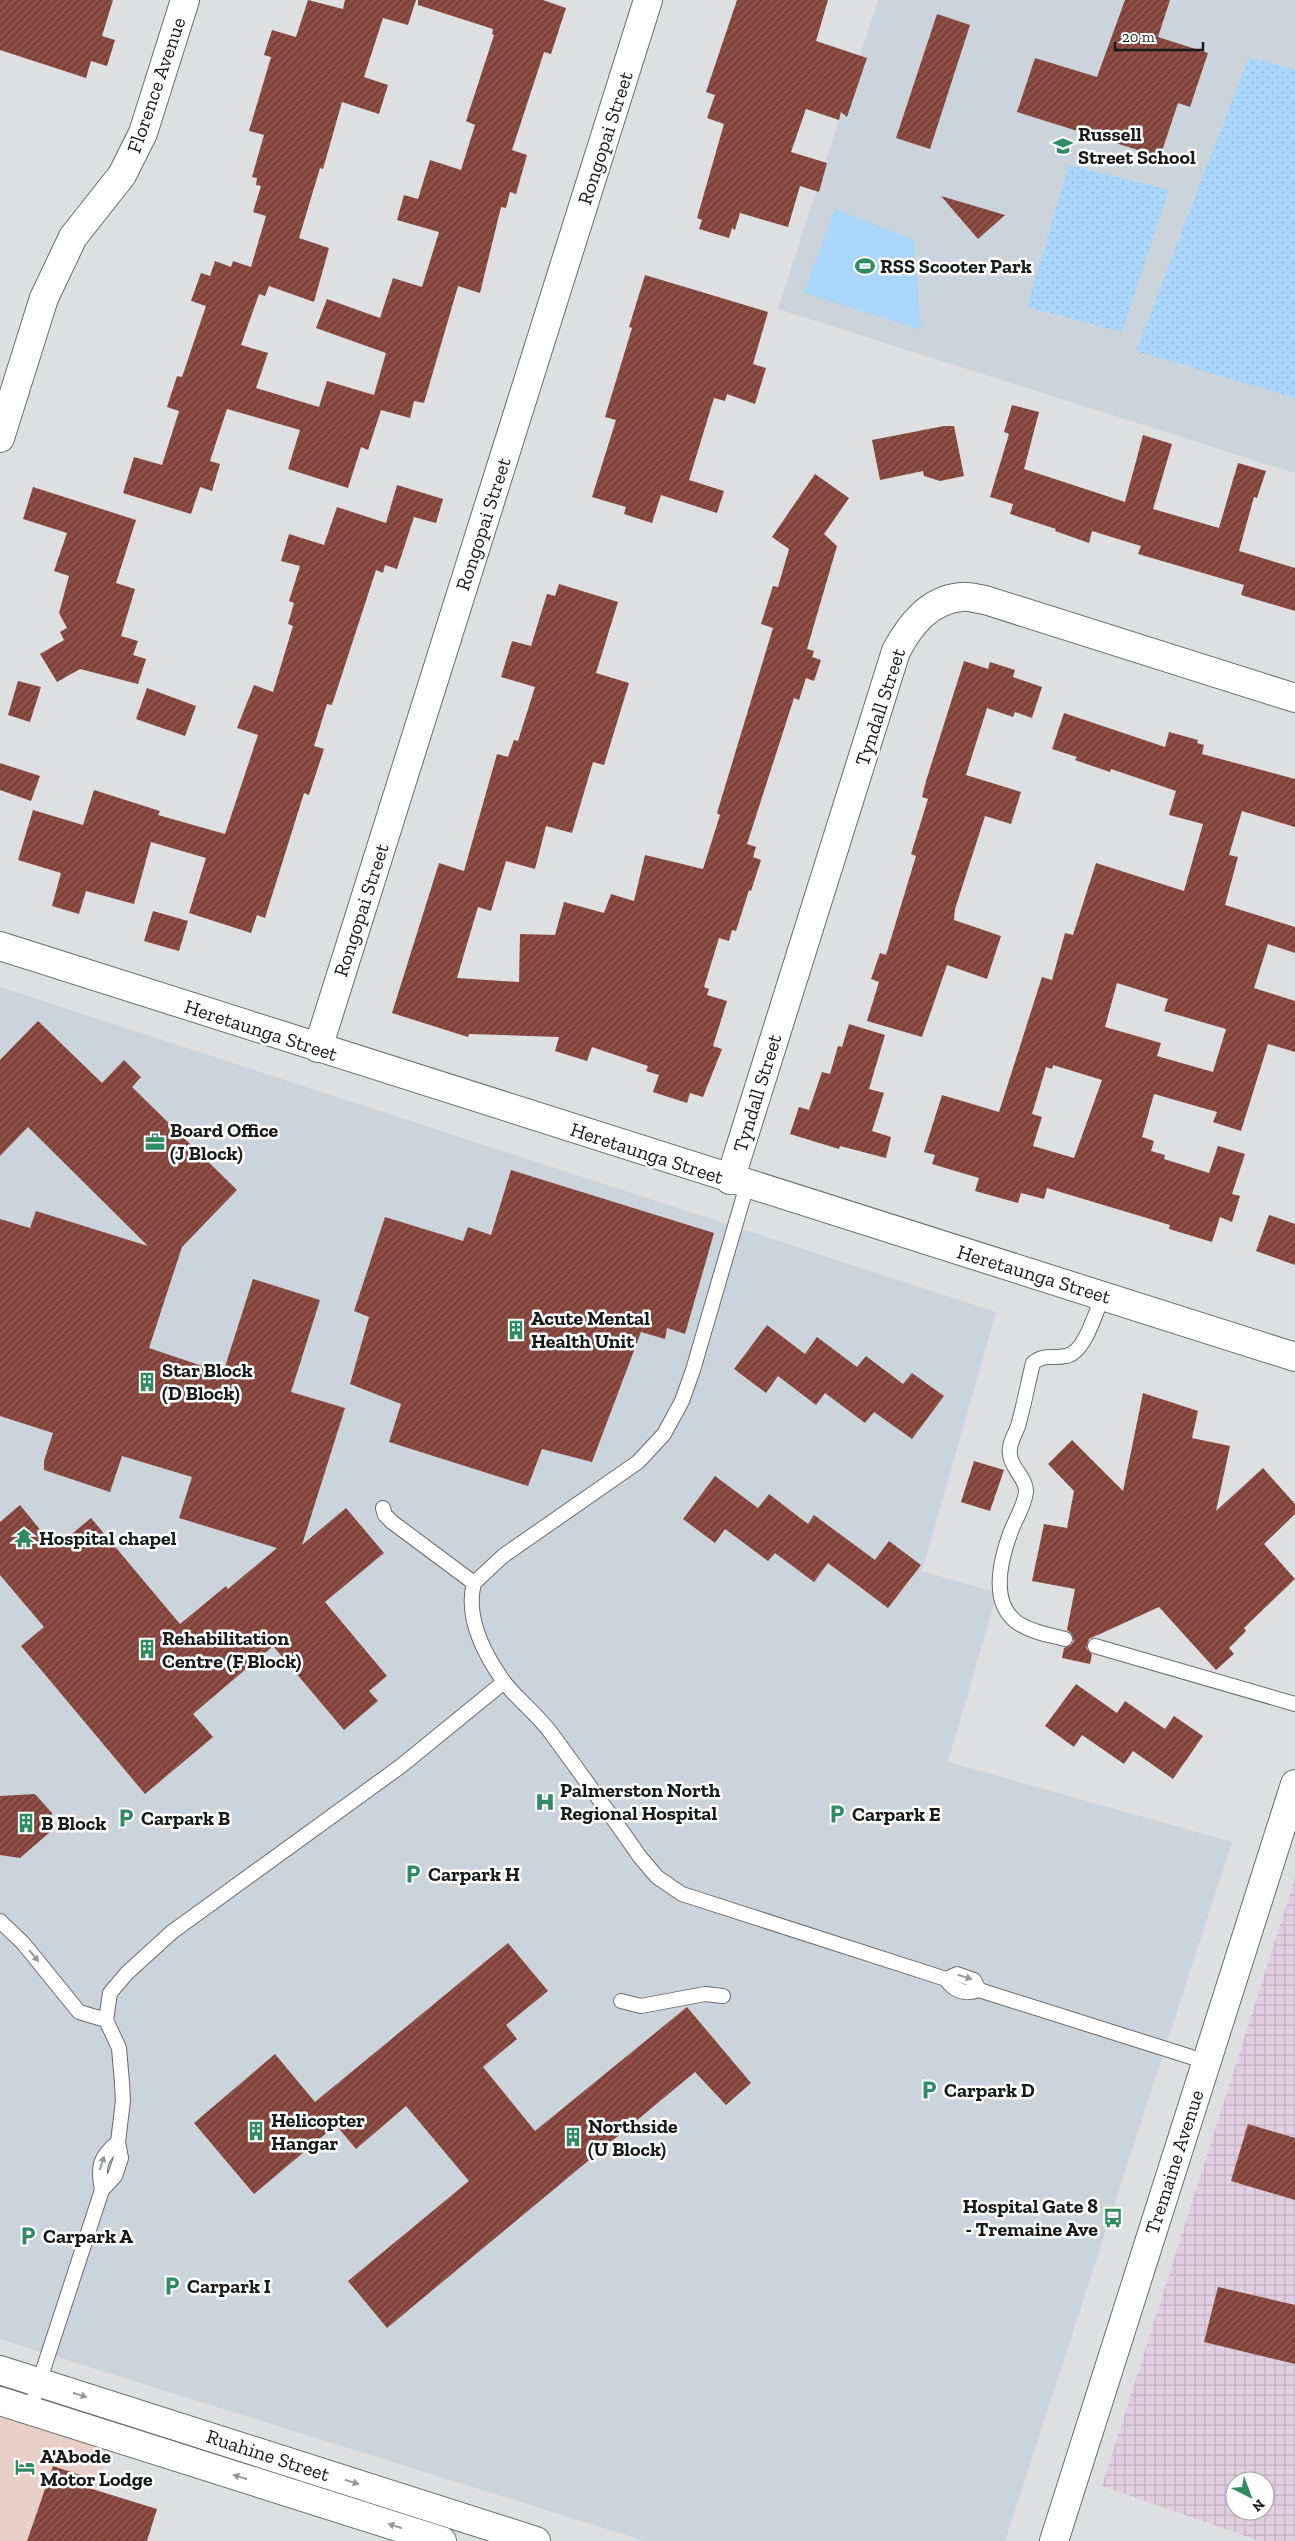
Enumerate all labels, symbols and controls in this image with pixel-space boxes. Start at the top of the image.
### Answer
street label: Florence Avenue [122,14,190,156]
scale bar [1115,20,1202,52]
text: 20 m [1122,28,1155,46]
street label: Rongopai Street [572,68,638,208]
place label: Russell Street School [1078,122,1196,169]
school or university icon: Russell Street School [1052,135,1074,157]
place label: RSS Scooter Park [880,254,1032,278]
sports icon: RSS Scooter Park [854,255,876,277]
street label: Rongopai Street [450,454,516,594]
street label: Tyndall Street [850,645,910,769]
street label: Rongopai Street [328,840,394,980]
street label: Heretaunga Street [181,994,341,1066]
street label: Tyndall Street [728,1031,787,1155]
street label: Heretaunga Street [567,1117,727,1189]
place label: Board Office (J Block) [170,1118,279,1165]
office icon: Board Office (J Block) [144,1131,166,1153]
street label: Heretaunga Street [954,1239,1114,1309]
place label: Acute Mental Health Unit [531,1306,650,1353]
building icon: Acute Mental Health Unit [505,1319,527,1341]
place label: Star Block (D Block) [162,1358,253,1405]
building icon: Star Block (D Block) [136,1371,158,1393]
place label: Hospital chapel [39,1526,177,1550]
temple icon: Hospital chapel [13,1527,35,1549]
place label: Rehabilitation Centre (F Block) [162,1626,302,1673]
building icon: Rehabilitation Centre (F Block) [136,1638,158,1660]
place label: Palmerston North Regional Hospital [560,1778,721,1825]
hospital icon: Palmerston North Regional Hospital [534,1791,556,1813]
place label: Carpark E [852,1802,941,1826]
parking icon: Carpark E [826,1803,848,1825]
place label: Carpark B [141,1806,230,1830]
parking icon: Carpark B [115,1807,137,1829]
place label: B Block [41,1811,106,1835]
building icon: B Block [15,1812,37,1834]
place label: Carpark H [428,1862,520,1886]
parking icon: Carpark H [402,1863,424,1885]
one-way arrow [28,1949,39,1962]
one-way arrow [958,1974,973,1982]
place label: Carpark D [944,2078,1035,2102]
parking icon: Carpark D [918,2079,940,2101]
street label: Tremaine Avenue [1139,2087,1209,2237]
place label: Helicopter Hangar [271,2108,365,2155]
place label: Northside (U Block) [588,2114,678,2161]
building icon: Helicopter Hangar [245,2120,267,2142]
building icon: Northside (U Block) [562,2126,584,2148]
one-way arrow [98,2155,106,2170]
place label: Hospital Gate 8 - Tremaine Ave [963,2194,1098,2241]
bus stop icon: Hospital Gate 8 - Tremaine Ave [1102,2207,1124,2229]
place label: Carpark A [43,2224,133,2248]
parking icon: Carpark A [17,2225,39,2247]
place label: Carpark I [187,2274,271,2298]
parking icon: Carpark I [161,2275,183,2297]
one-way arrow [73,2392,88,2400]
street label: Ruahine Street [203,2424,333,2486]
place label: A'Abode Motor Lodge [40,2444,153,2491]
hotel icon: A'Abode Motor Lodge [14,2456,36,2478]
north arrow [1225,2471,1275,2521]
one-way arrow [233,2473,248,2480]
one-way arrow [344,2478,359,2486]
text: N [1248,2495,1268,2515]
one-way arrow [387,2522,402,2530]

